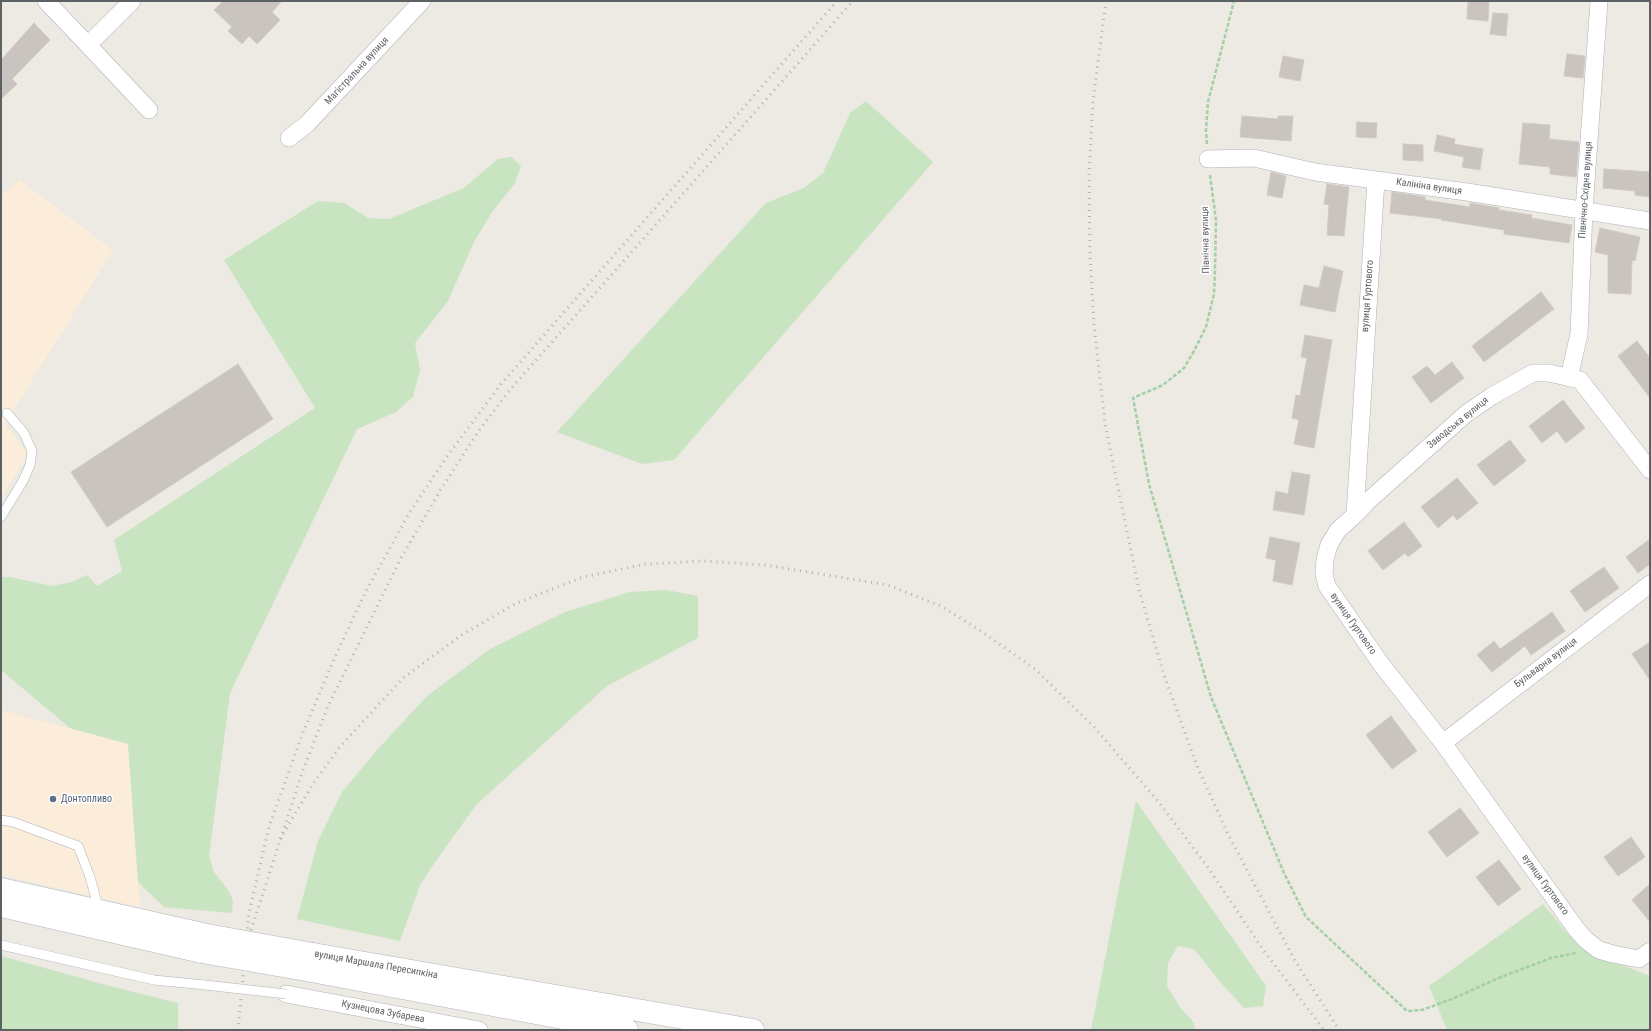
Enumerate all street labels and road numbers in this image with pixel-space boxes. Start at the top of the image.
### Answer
street label: Магістральна вулиця [323,35,391,107]
street label: Північно-Східна вулиця [1577,141,1595,239]
street label: Калініна вулиця [1395,176,1463,198]
street label: Північна вулиця [1199,206,1213,274]
street label: вулиця Гуртового [1359,260,1377,332]
street label: Заводська вулиця [1425,395,1491,451]
street label: вулиця Гуртового [1327,591,1379,657]
street label: Бульварна вулиця [1512,635,1580,691]
street label: вулиця Гуртового [1519,852,1571,918]
street label: вулиця Маршала Пересипкіна [313,948,439,982]
street label: Кузнецова Зубарева [340,998,426,1026]

